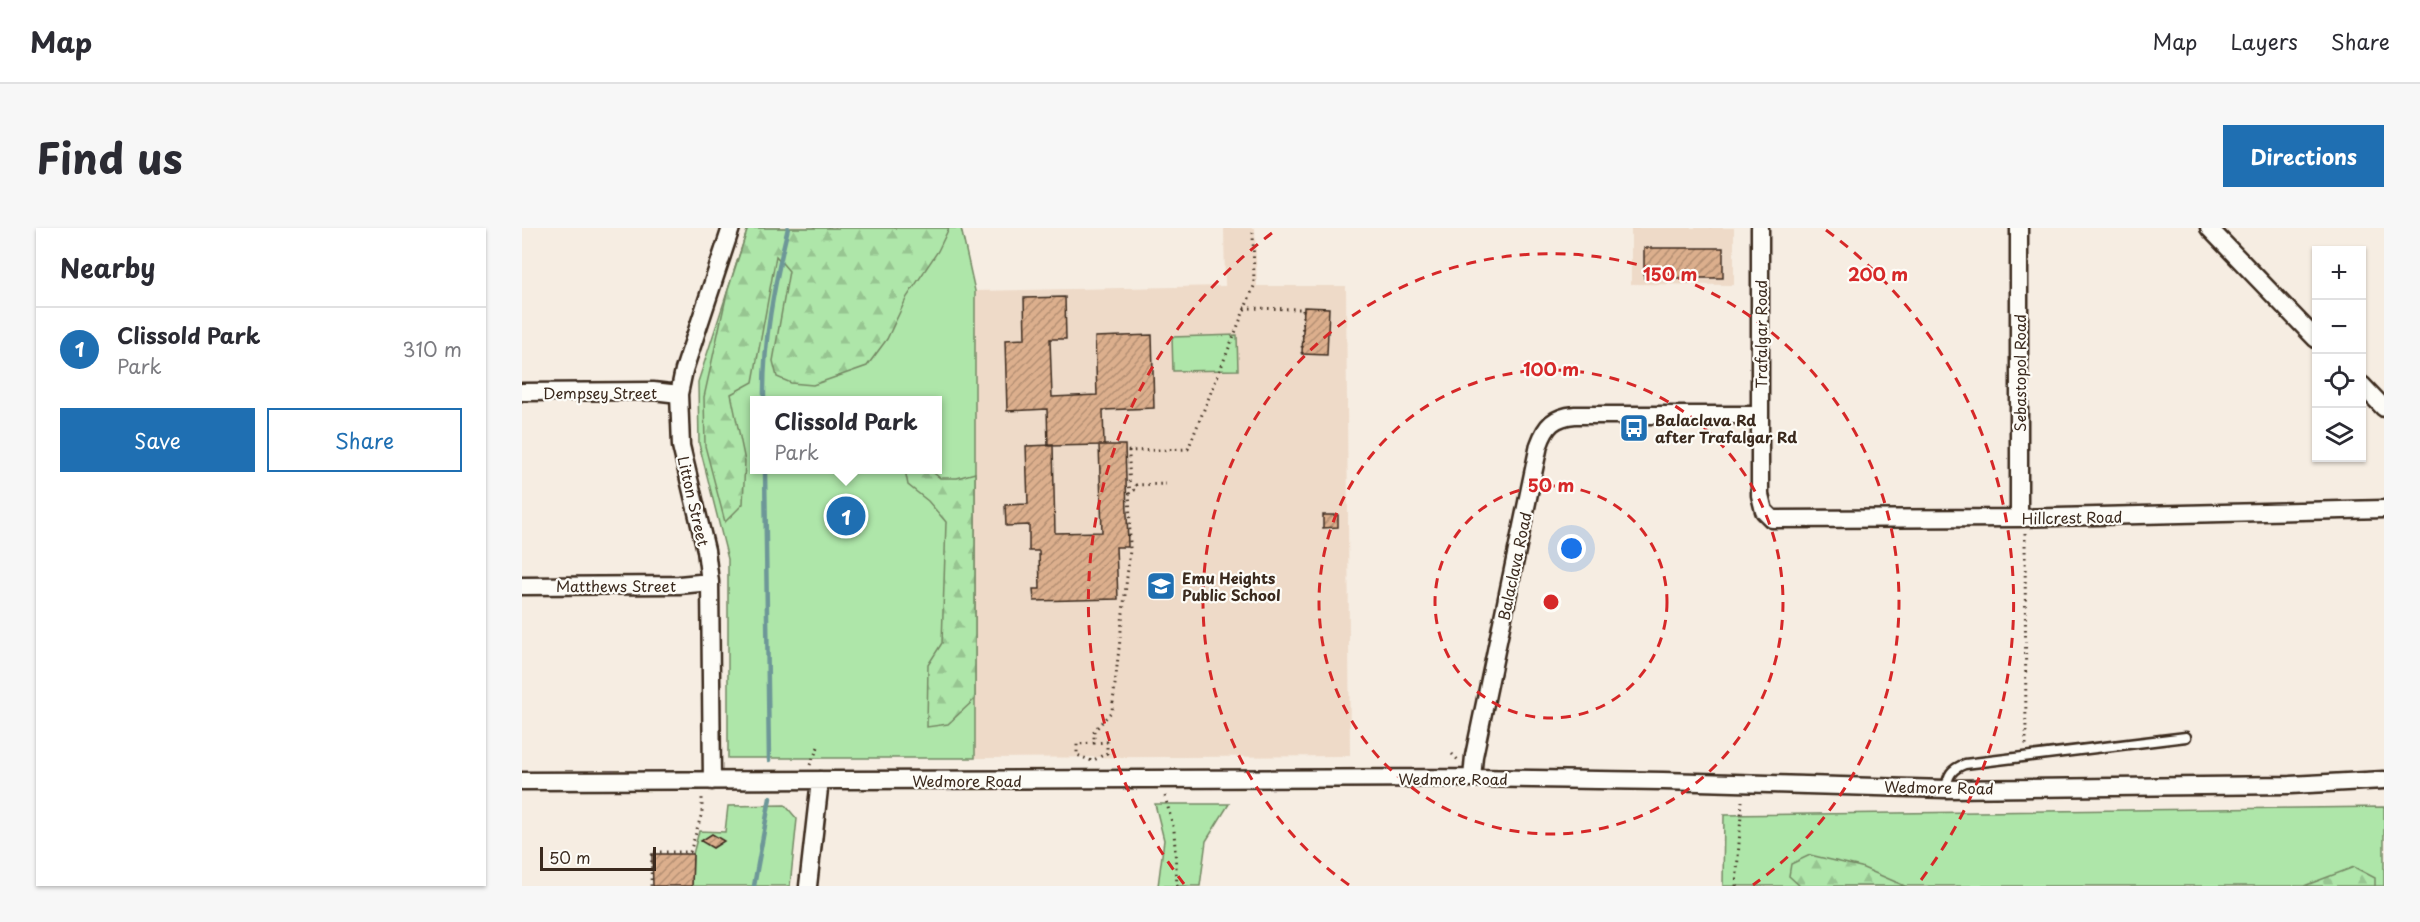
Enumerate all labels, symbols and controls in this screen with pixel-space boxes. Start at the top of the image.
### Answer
text: Map [30,20,92,63]
text: Map [2153,25,2197,57]
text: Layers [2230,25,2298,57]
text: Share [2331,25,2390,57]
text: Find us [36,125,183,188]
button: Directions [2223,125,2384,187]
map controls [2312,246,2366,462]
button: + [2312,246,2366,300]
text: Nearby [60,248,155,287]
text: 150 m [1643,260,1697,287]
text: 200 m [1848,260,1908,287]
street label: Trafalgar Road [1749,280,1772,388]
button: − [2312,300,2366,354]
street label: Sebastopol Road [2008,314,2031,432]
text: Clissold Park [117,318,260,351]
text: 1 [75,334,84,364]
text: 310 m [402,334,462,364]
text: Park [117,351,162,381]
button: locate [2312,354,2366,408]
text: 100 m [1523,355,1579,382]
street label: Dempsey Street [543,381,657,404]
popup [750,396,942,474]
text: Clissold Park [774,404,918,437]
button: Save [60,408,255,472]
button: Share [267,408,462,472]
place label: Balaclava Rd after Trafalgar Rd [1655,408,1797,448]
button: layers [2312,408,2366,462]
bus stop icon: Balaclava Rd after Trafalgar Rd [1618,412,1650,444]
text: Park [774,437,819,467]
street label: Litton Street [672,454,716,548]
text: 50 m [1528,471,1574,498]
pin: 1 [826,494,866,538]
street label: Hillcrest Road [2022,505,2122,529]
street label: Balaclava Road [1491,510,1537,622]
your location [1557,534,1586,563]
place label: Emu Heights Public School [1182,566,1281,606]
school or university icon: Emu Heights Public School [1145,570,1177,602]
street label: Matthews Street [556,574,676,597]
centre of rings [1541,592,1561,612]
street label: Wedmore Road [1398,767,1508,790]
street label: Wedmore Road [912,769,1022,792]
street label: Wedmore Road [1884,775,1994,799]
scale bar [540,844,656,872]
text: 50 m [549,845,590,869]

